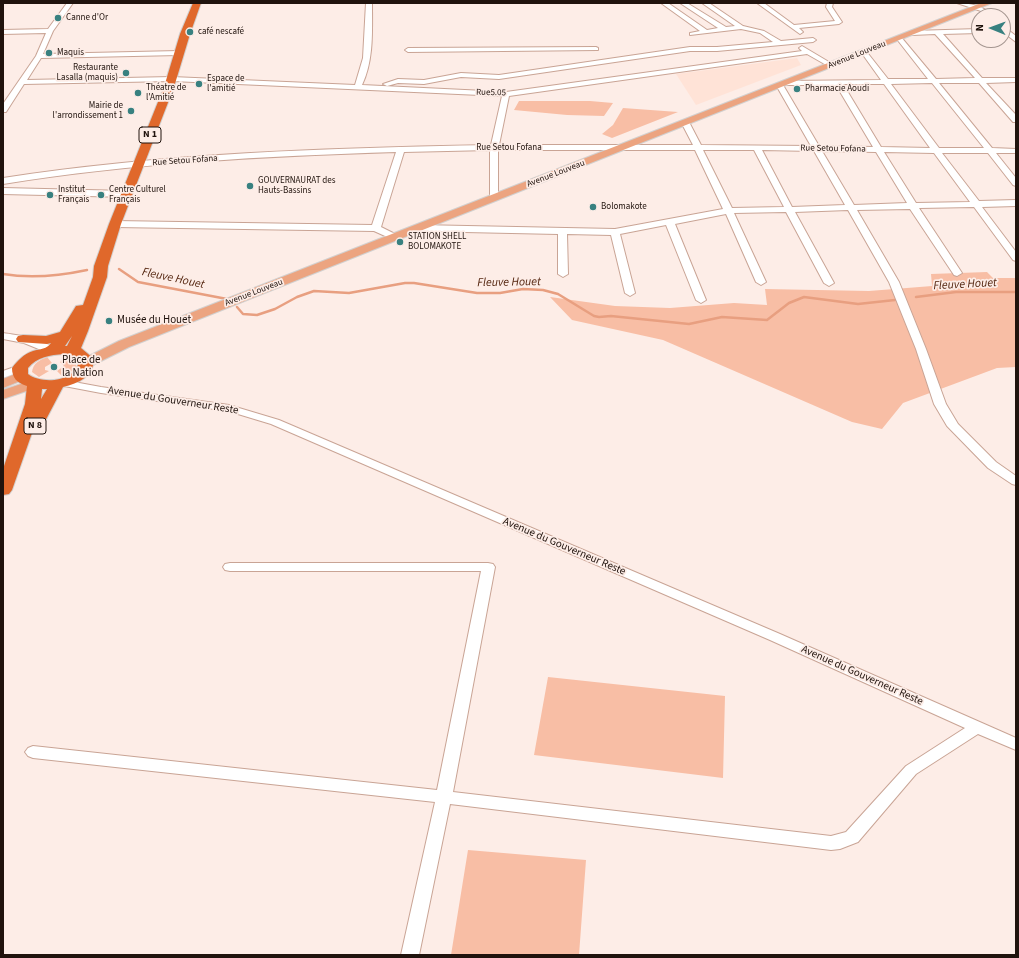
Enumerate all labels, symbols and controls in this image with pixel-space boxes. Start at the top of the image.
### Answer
north arrow [971,8,1011,48]
marker: Canne d'Or [53,13,63,23]
place label: Canne d'Or [66,13,108,23]
text: N [972,24,987,32]
marker: café nescafé [185,27,195,37]
place label: café nescafé [198,27,244,37]
street label: Avenue Louveau [826,38,888,72]
marker: Maquis [44,48,54,58]
place label: Maquis [57,48,84,58]
place label: Restaurante Lasalla (maquis) [57,63,118,84]
marker: Restaurante Lasalla (maquis) [121,68,131,78]
place label: Espace de l'amitié [207,74,245,95]
marker: Espace de l'amitié [194,79,204,89]
place label: Théatre de l'Amitié [146,83,186,104]
marker: Pharmacie Aoudi [792,84,802,94]
place label: Pharmacie Aoudi [805,84,869,94]
street label: Rue5.05 [476,87,506,99]
marker: Théatre de l'Amitié [133,88,143,98]
place label: Mairie de l'arrondissement 1 [53,101,123,122]
marker: Mairie de l'arrondissement 1 [126,106,136,116]
road number: N 1 [139,127,161,143]
street label: Rue Setou Fofana [476,143,542,153]
street label: Rue Setou Fofana [800,143,866,155]
street label: Rue Setou Fofana [152,153,218,169]
street label: Avenue Louveau [525,158,587,190]
place label: GOUVERNAURAT des Hauts-Bassins [258,176,336,197]
marker: GOUVERNAURAT des Hauts-Bassins [245,181,255,191]
place label: Institut Français [58,185,89,206]
place label: Centre Culturel Français [109,185,166,206]
marker: Institut Français [45,190,55,200]
marker: Centre Culturel Français [96,190,106,200]
marker: Bolomakote [588,202,598,212]
place label: Bolomakote [601,202,647,212]
place label: STATION SHELL BOLOMAKOTE [408,232,466,253]
marker: STATION SHELL BOLOMAKOTE [395,237,405,247]
water label: Fleuve Houet [140,265,206,293]
water label: Fleuve Houet [477,275,541,291]
water label: Fleuve Houet [933,276,997,294]
street label: Avenue Louveau [223,277,285,309]
place label: Musée du Houet [117,314,191,328]
marker: Musée du Houet [104,316,114,326]
place label: Place de la Nation [62,354,103,380]
marker: Place de la Nation [49,362,59,372]
street label: Avenue du Gouverneur Reste [107,384,239,418]
road number: N 8 [24,418,46,434]
street label: Avenue du Gouverneur Reste [501,515,627,579]
street label: Avenue du Gouverneur Reste [799,643,925,709]

